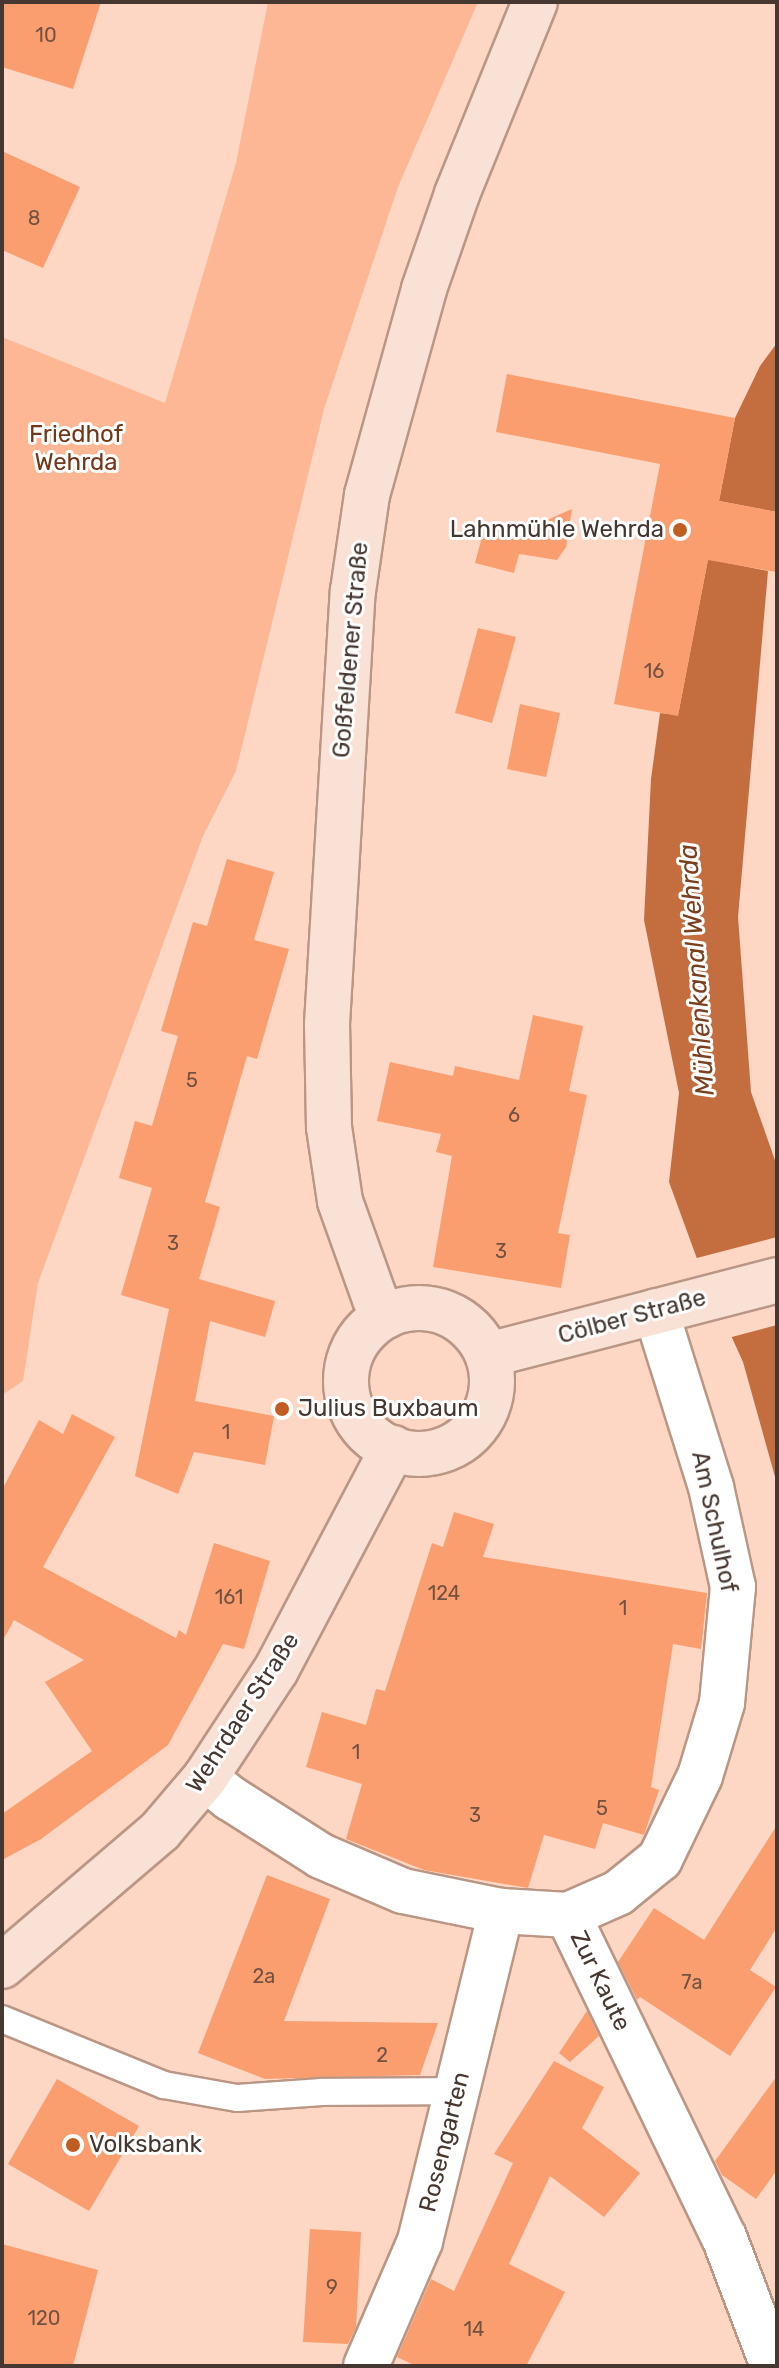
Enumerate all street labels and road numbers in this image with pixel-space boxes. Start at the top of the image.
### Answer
street label: Goßfeldener Straße [327,541,375,759]
street label: Cölber Straße [555,1283,709,1351]
street label: Am Schulhof [685,1449,743,1595]
street label: Wehrdaer Straße [180,1627,306,1799]
street label: Zur Kaute [563,1926,637,2036]
street label: Rosengarten [414,2069,476,2215]

